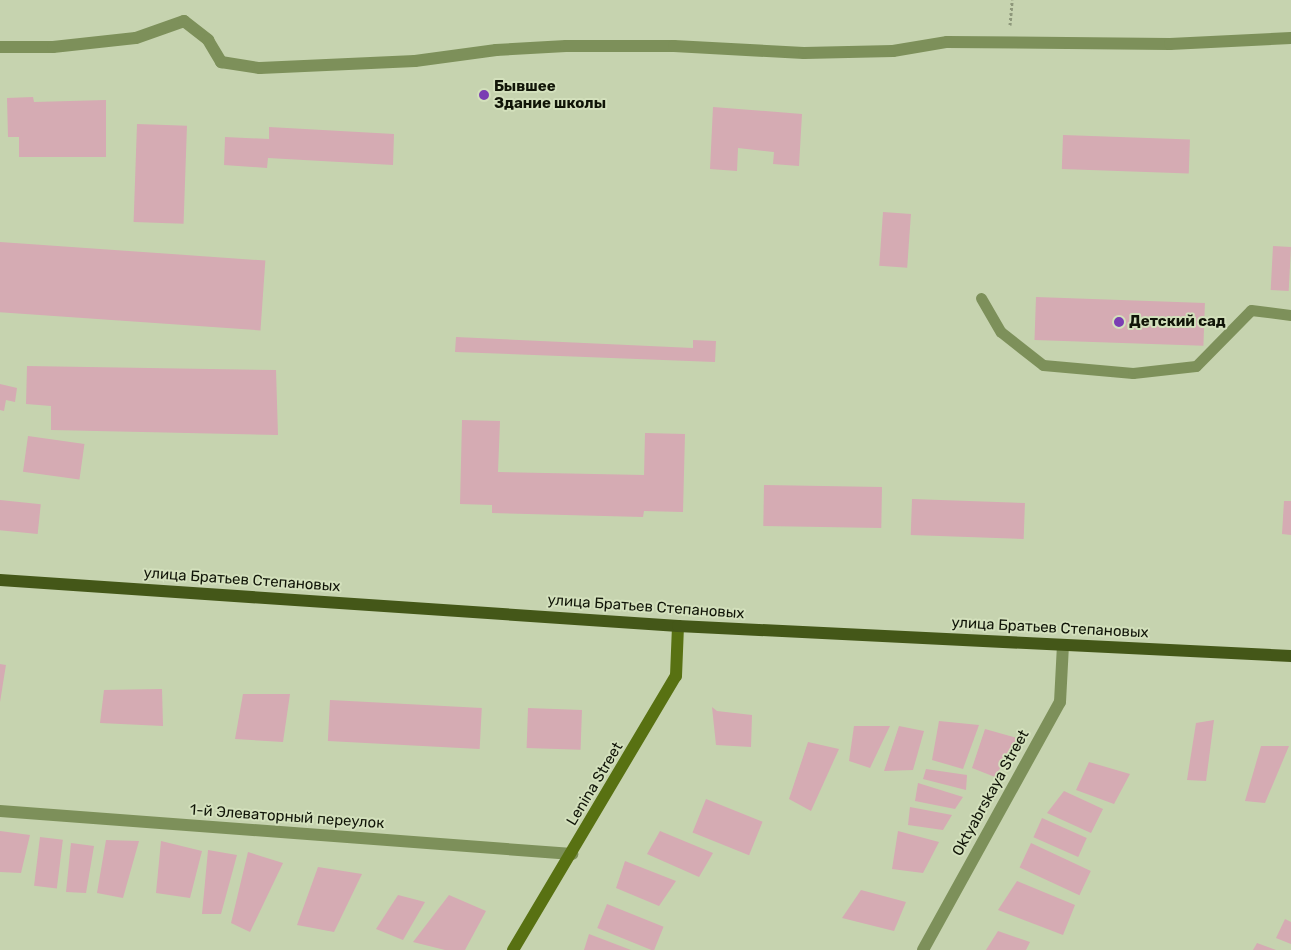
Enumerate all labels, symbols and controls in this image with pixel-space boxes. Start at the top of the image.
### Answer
place label: Бывшее Здание школы [494,77,606,112]
marker: Бывшее Здание школы [478,89,490,101]
place label: Детский сад [1129,313,1226,331]
marker: Детский сад [1113,316,1125,328]
street label: улица Братьев Степановых [143,564,341,596]
street label: улица Братьев Степановых [547,591,745,623]
street label: улица Братьев Степановых [951,614,1149,642]
street label: Oktyabrskaya Street [949,727,1033,859]
street label: Lenina Street [563,739,627,829]
street label: 1-й Элеваторный переулок [189,801,385,833]

